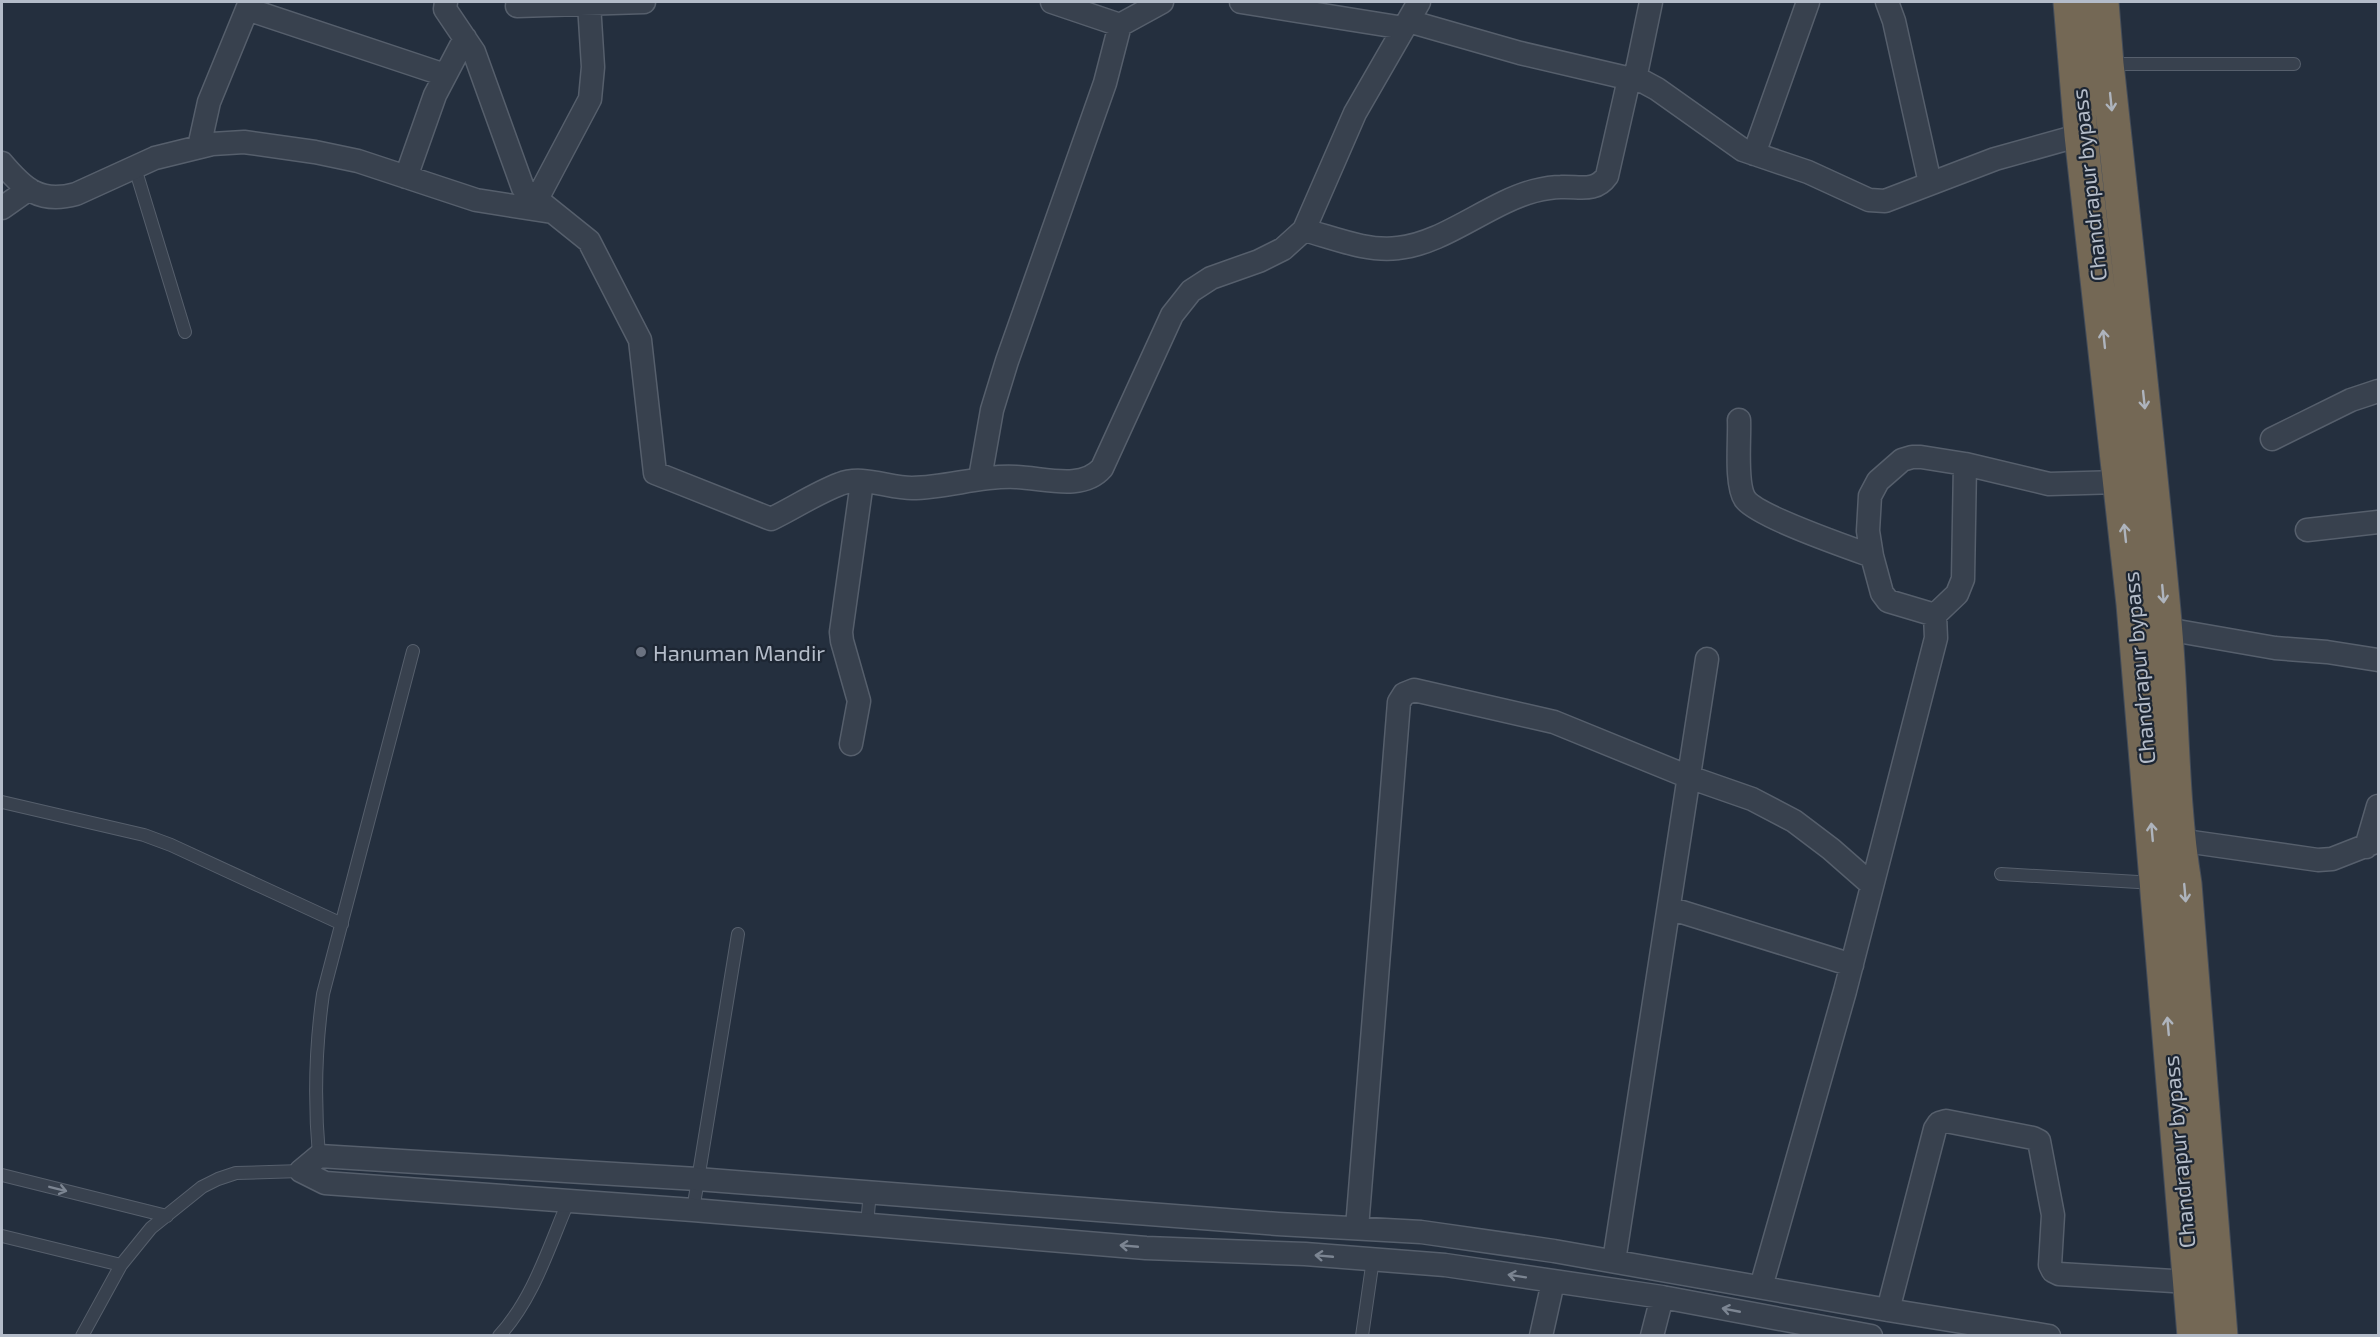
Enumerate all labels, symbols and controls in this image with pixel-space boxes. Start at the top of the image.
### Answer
street label: Chandrapur bypass [2065,87,2111,283]
one-way arrow [2106,91,2117,111]
one-way arrow [2098,330,2109,350]
one-way arrow [2138,389,2149,409]
one-way arrow [2119,524,2130,543]
street label: Chandrapur bypass [2117,570,2159,766]
one-way arrow [2158,583,2169,603]
place label: Hanuman Mandir [653,639,825,665]
marker: Hanuman Mandir [634,645,648,659]
one-way arrow [2146,822,2157,842]
one-way arrow [2180,882,2191,902]
one-way arrow [2162,1017,2173,1037]
street label: Chandrapur bypass [2157,1054,2199,1250]
one-way arrow [48,1184,67,1196]
one-way arrow [1119,1240,1139,1251]
one-way arrow [1314,1250,1334,1261]
one-way arrow [1508,1271,1528,1282]
one-way arrow [1721,1304,1741,1315]

